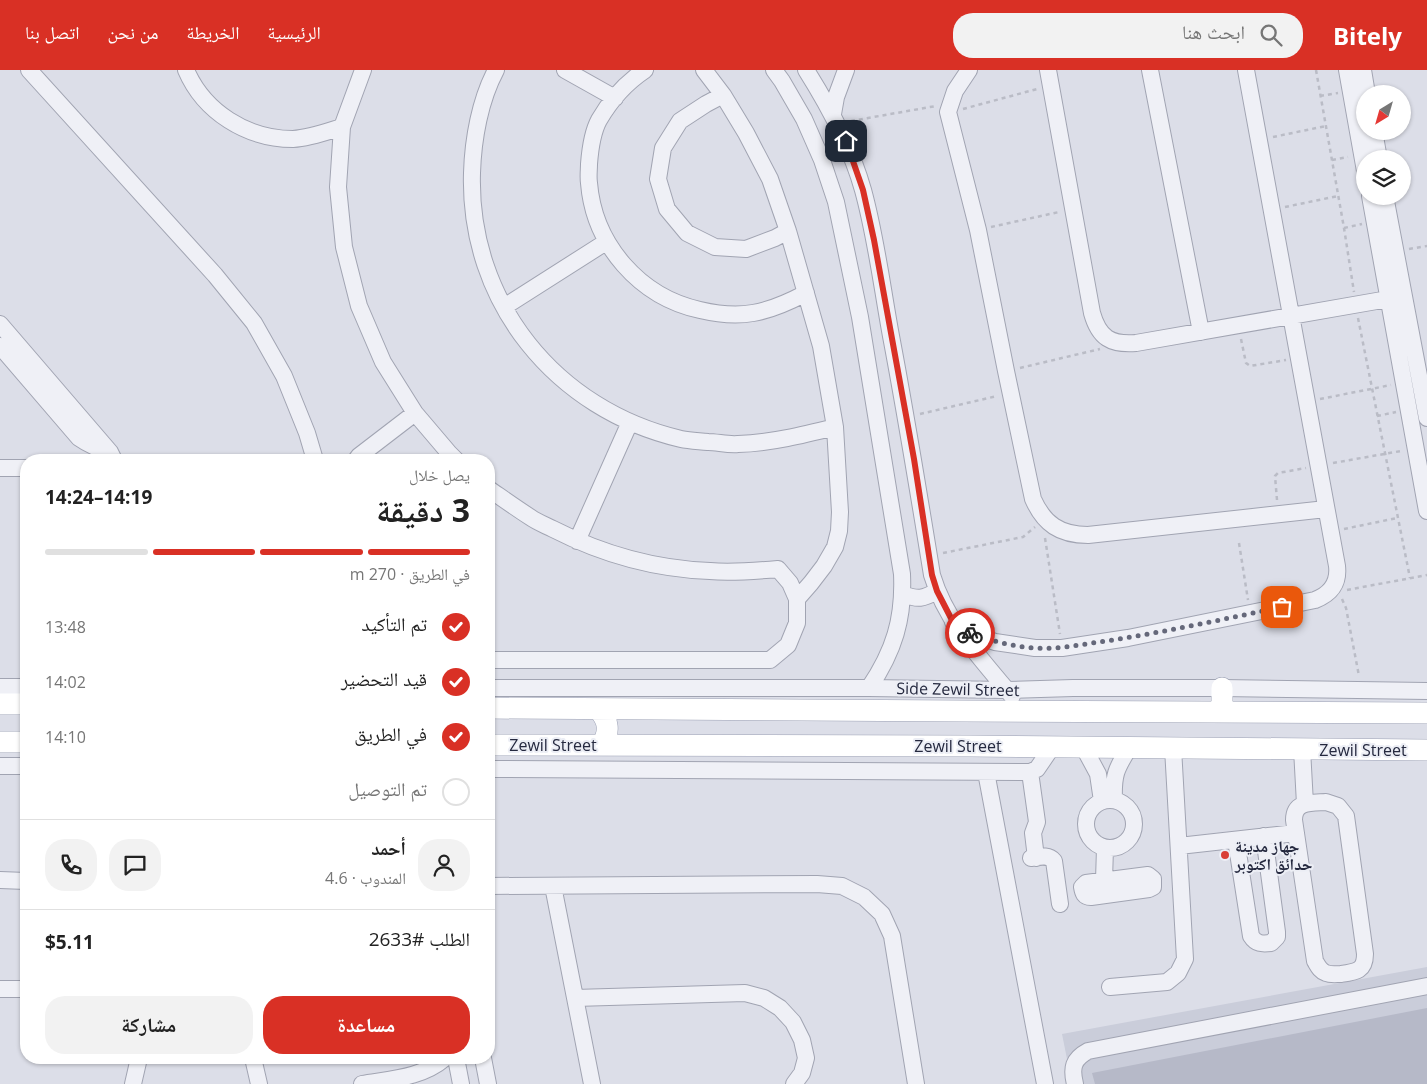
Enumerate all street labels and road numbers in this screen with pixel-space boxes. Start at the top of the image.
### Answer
street label: Side Zewil Street [896,677,1020,701]
street label: Zewil Street [509,734,597,756]
street label: Zewil Street [914,735,1002,757]
street label: Zewil Street [1319,739,1407,761]

